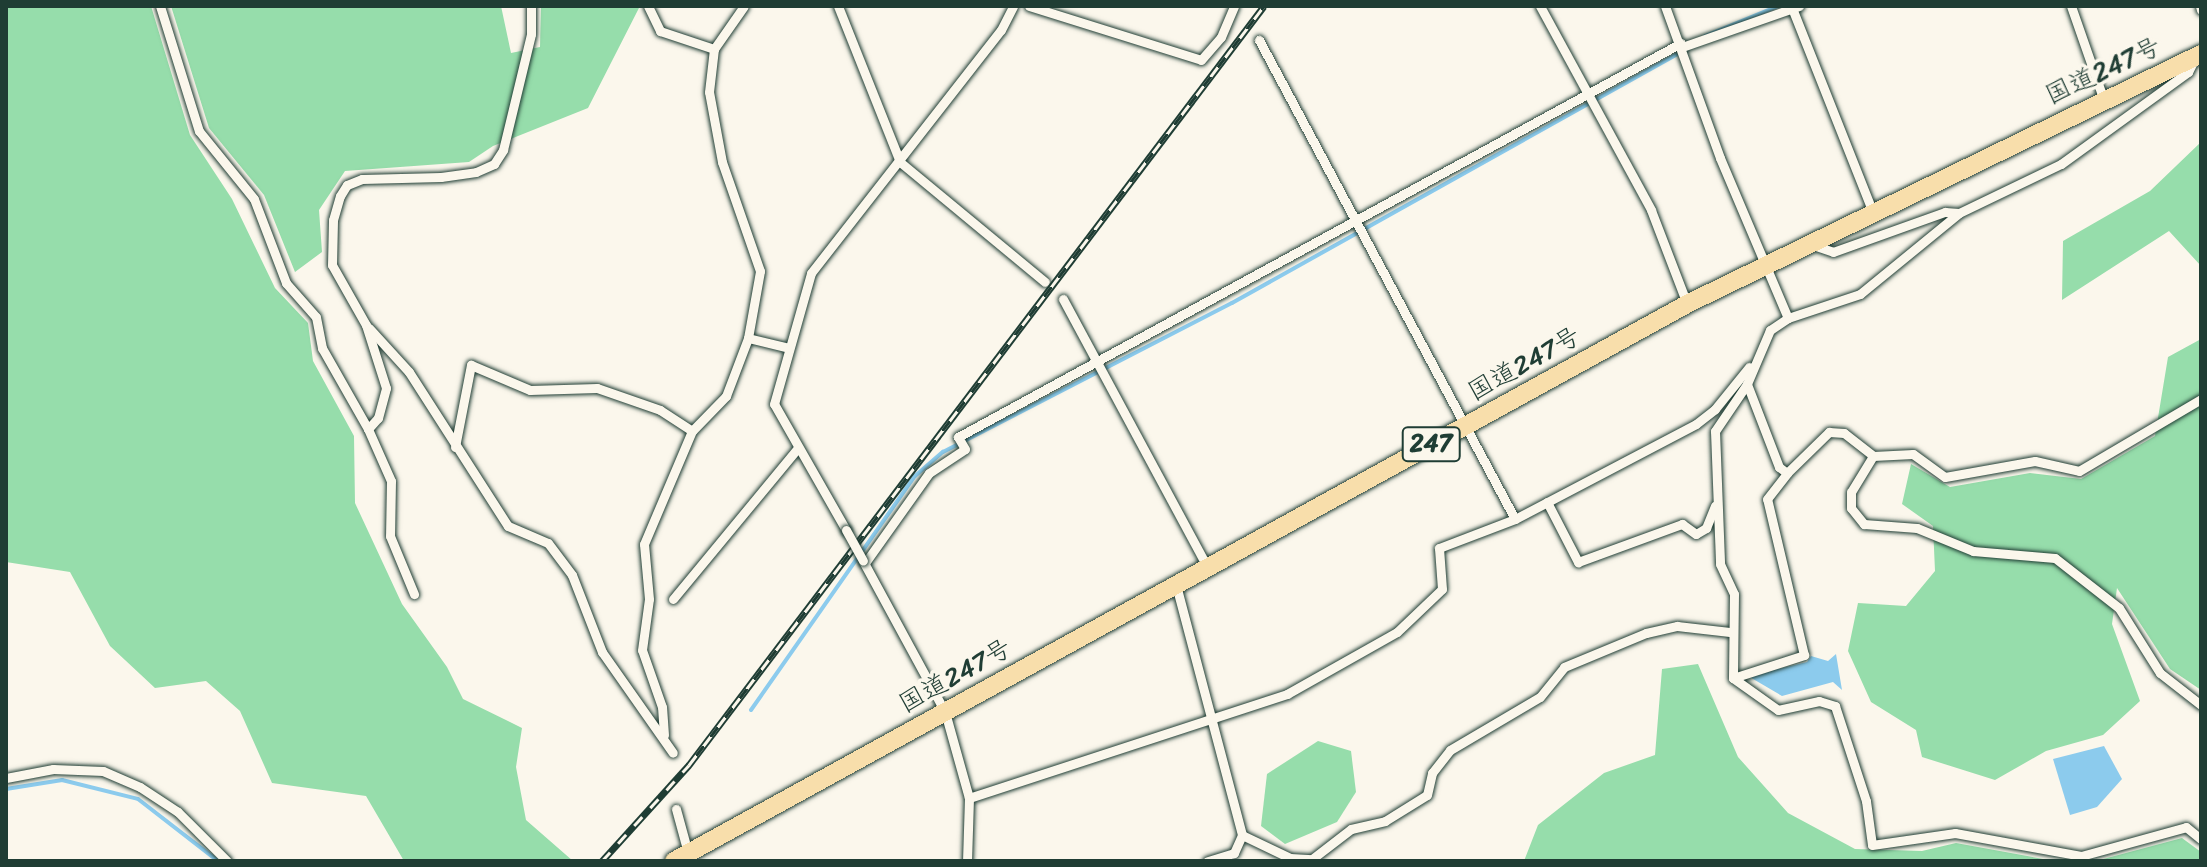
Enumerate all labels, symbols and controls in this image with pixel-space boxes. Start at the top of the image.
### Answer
street label: 国道247号 [2040,31,2166,111]
street label: 国道247号 [1462,320,1586,408]
road number: 247 [1401,424,1461,464]
street label: 国道247号 [893,632,1017,720]

